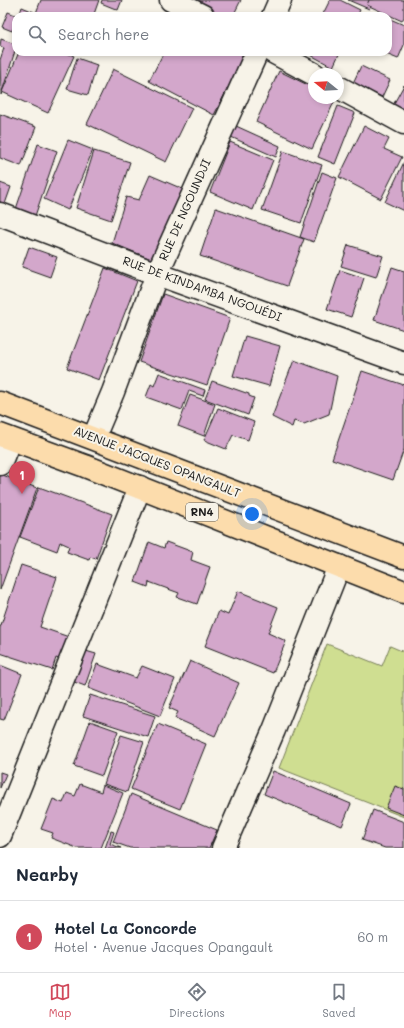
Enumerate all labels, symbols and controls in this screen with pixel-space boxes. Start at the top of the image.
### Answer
search box [12,12,392,56]
icon: search [26,23,48,45]
text: Search here [58,24,149,44]
north arrow [308,68,344,104]
street label: RUE DE NGOUNDJI [154,156,214,263]
street label: RUE DE KINDAMBA NGOUÉDI [121,252,284,324]
street label: AVENUE JACQUES OPANGAULT [72,422,243,500]
pin: 1 [9,461,35,494]
road number: RN4 [186,503,218,521]
your location [242,504,262,524]
text: Nearby [16,863,78,885]
text: Hotel La Concorde [54,918,197,938]
text: 1 [26,928,32,945]
text: 60 m [358,928,388,945]
text: Hotel · Avenue Jacques Opangault [54,938,273,955]
tab: Map [49,981,71,1020]
tab: Directions [169,981,225,1020]
tab: Saved [322,981,355,1020]

